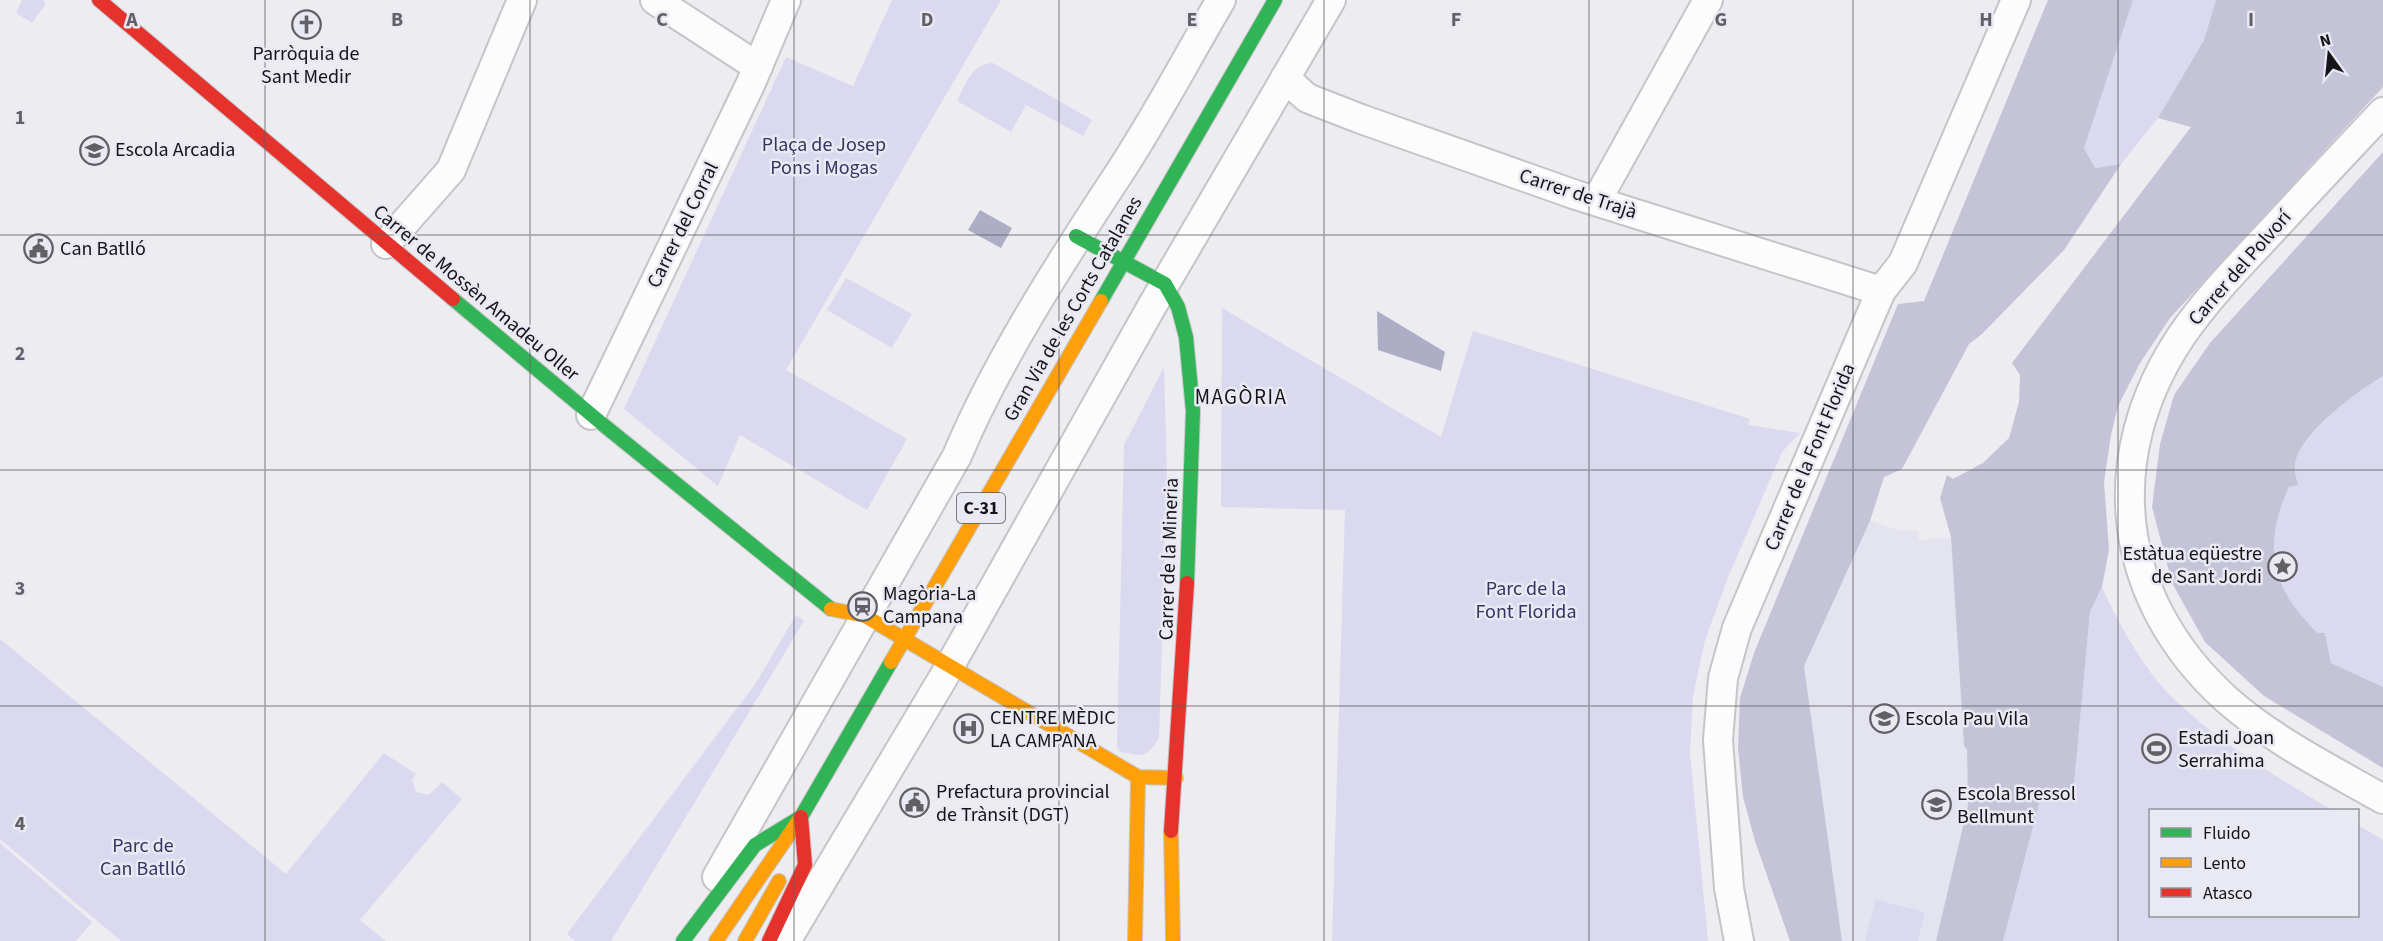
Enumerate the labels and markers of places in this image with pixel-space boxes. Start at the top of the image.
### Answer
church icon: Parròquia de Sant Medir [290,8,322,40]
place label: Parròquia de Sant Medir [252,40,360,91]
school or university icon: Escola Arcadia [78,134,110,166]
place label: Escola Arcadia [115,136,235,164]
public building icon: Can Batlló [23,233,55,265]
place label: Can Batlló [60,235,146,263]
place label: Estàtua eqüestre de Sant Jordi [2122,540,2262,591]
place icon: Estàtua eqüestre de Sant Jordi [2267,550,2299,582]
place label: Magòria-La Campana [883,580,976,631]
station icon: Magòria-La Campana [846,590,878,622]
school or university icon: Escola Pau Vila [1868,703,1900,735]
place label: CENTRE MÈDIC LA CAMPANA [990,704,1116,755]
place label: Escola Pau Vila [1905,705,2028,733]
hospital icon: CENTRE MÈDIC LA CAMPANA [953,713,985,745]
place label: Estadi Joan Serrahima [2178,724,2274,775]
sports icon: Estadi Joan Serrahima [2141,733,2173,765]
place label: Prefactura provincial de Trànsit (DGT) [936,778,1110,829]
place label: Escola Bressol Bellmunt [1957,780,2076,831]
public building icon: Prefactura provincial de Trànsit (DGT) [899,787,931,819]
school or university icon: Escola Bressol Bellmunt [1920,789,1952,821]

